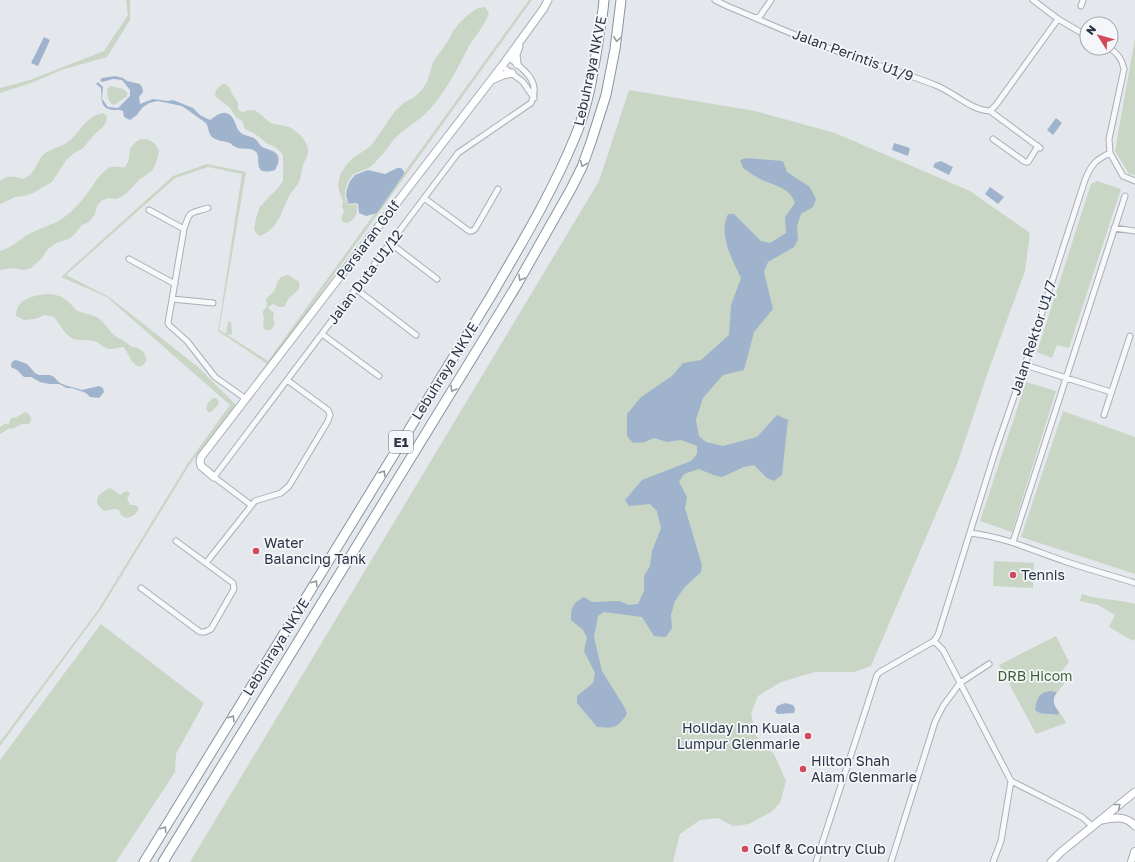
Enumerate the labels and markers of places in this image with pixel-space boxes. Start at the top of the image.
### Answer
place label: Water Balancing Tank [264,534,366,567]
marker: Water Balancing Tank [251,546,261,556]
place label: Tennis [1021,566,1065,583]
marker: Tennis [1008,570,1018,580]
place label: Holiday Inn Kuala Lumpur Glenmarie [677,719,800,752]
marker: Holiday Inn Kuala Lumpur Glenmarie [803,731,813,741]
place label: Hilton Shah Alam Glenmarie [811,752,917,785]
marker: Hilton Shah Alam Glenmarie [798,764,808,774]
place label: Golf & Country Club [753,840,886,857]
marker: Golf & Country Club [740,844,750,854]

